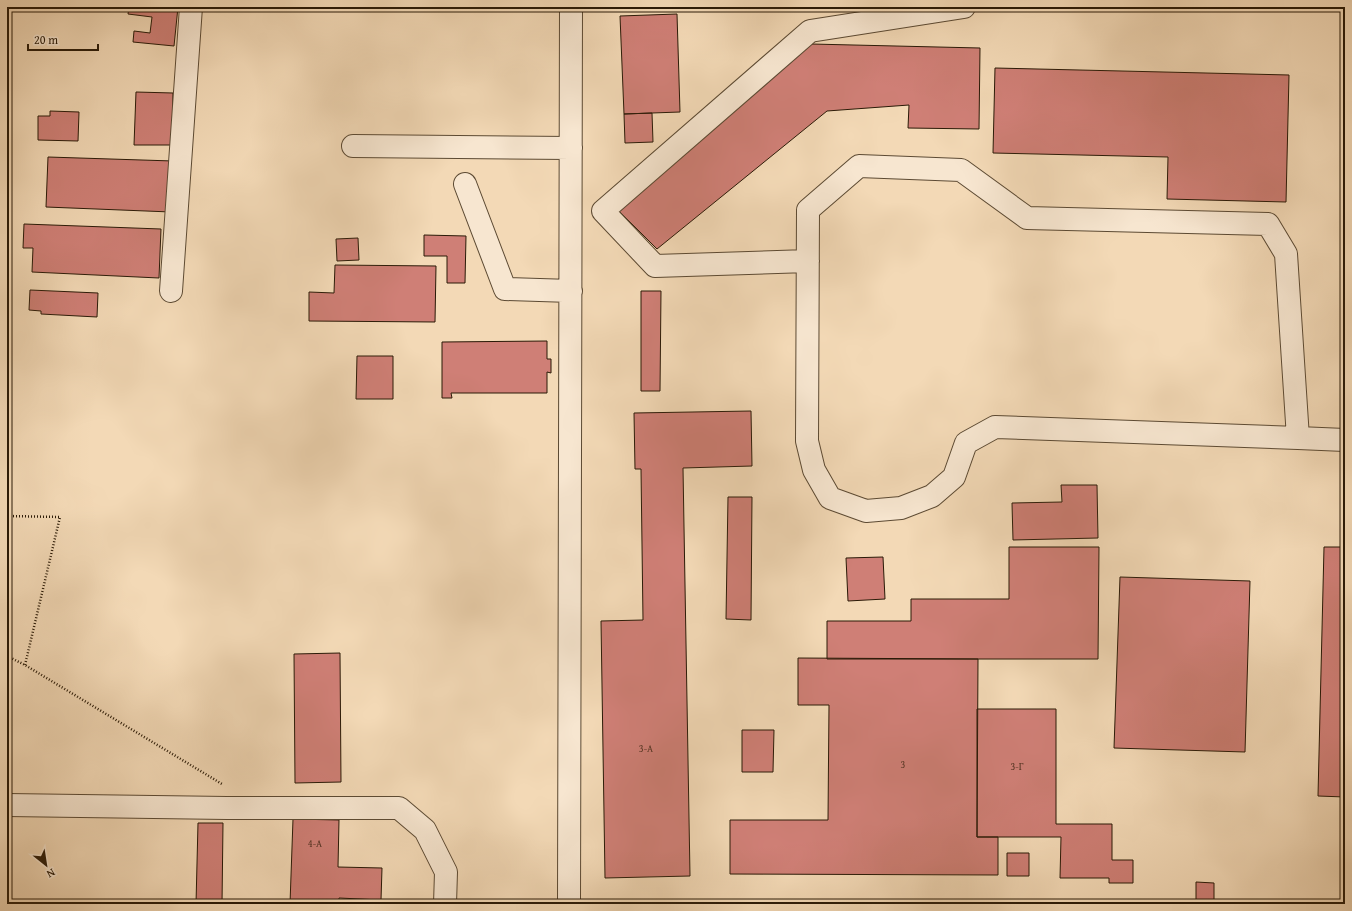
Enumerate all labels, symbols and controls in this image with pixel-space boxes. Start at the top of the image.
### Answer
scale bar [28,26,98,52]
text: 20 m [34,31,58,48]
house number: 3-А [639,741,653,756]
house number: 3 [901,757,906,772]
house number: 3-Г [1010,759,1024,774]
house number: 4-А [308,836,322,851]
north arrow [26,845,66,885]
text: N [43,865,58,883]

